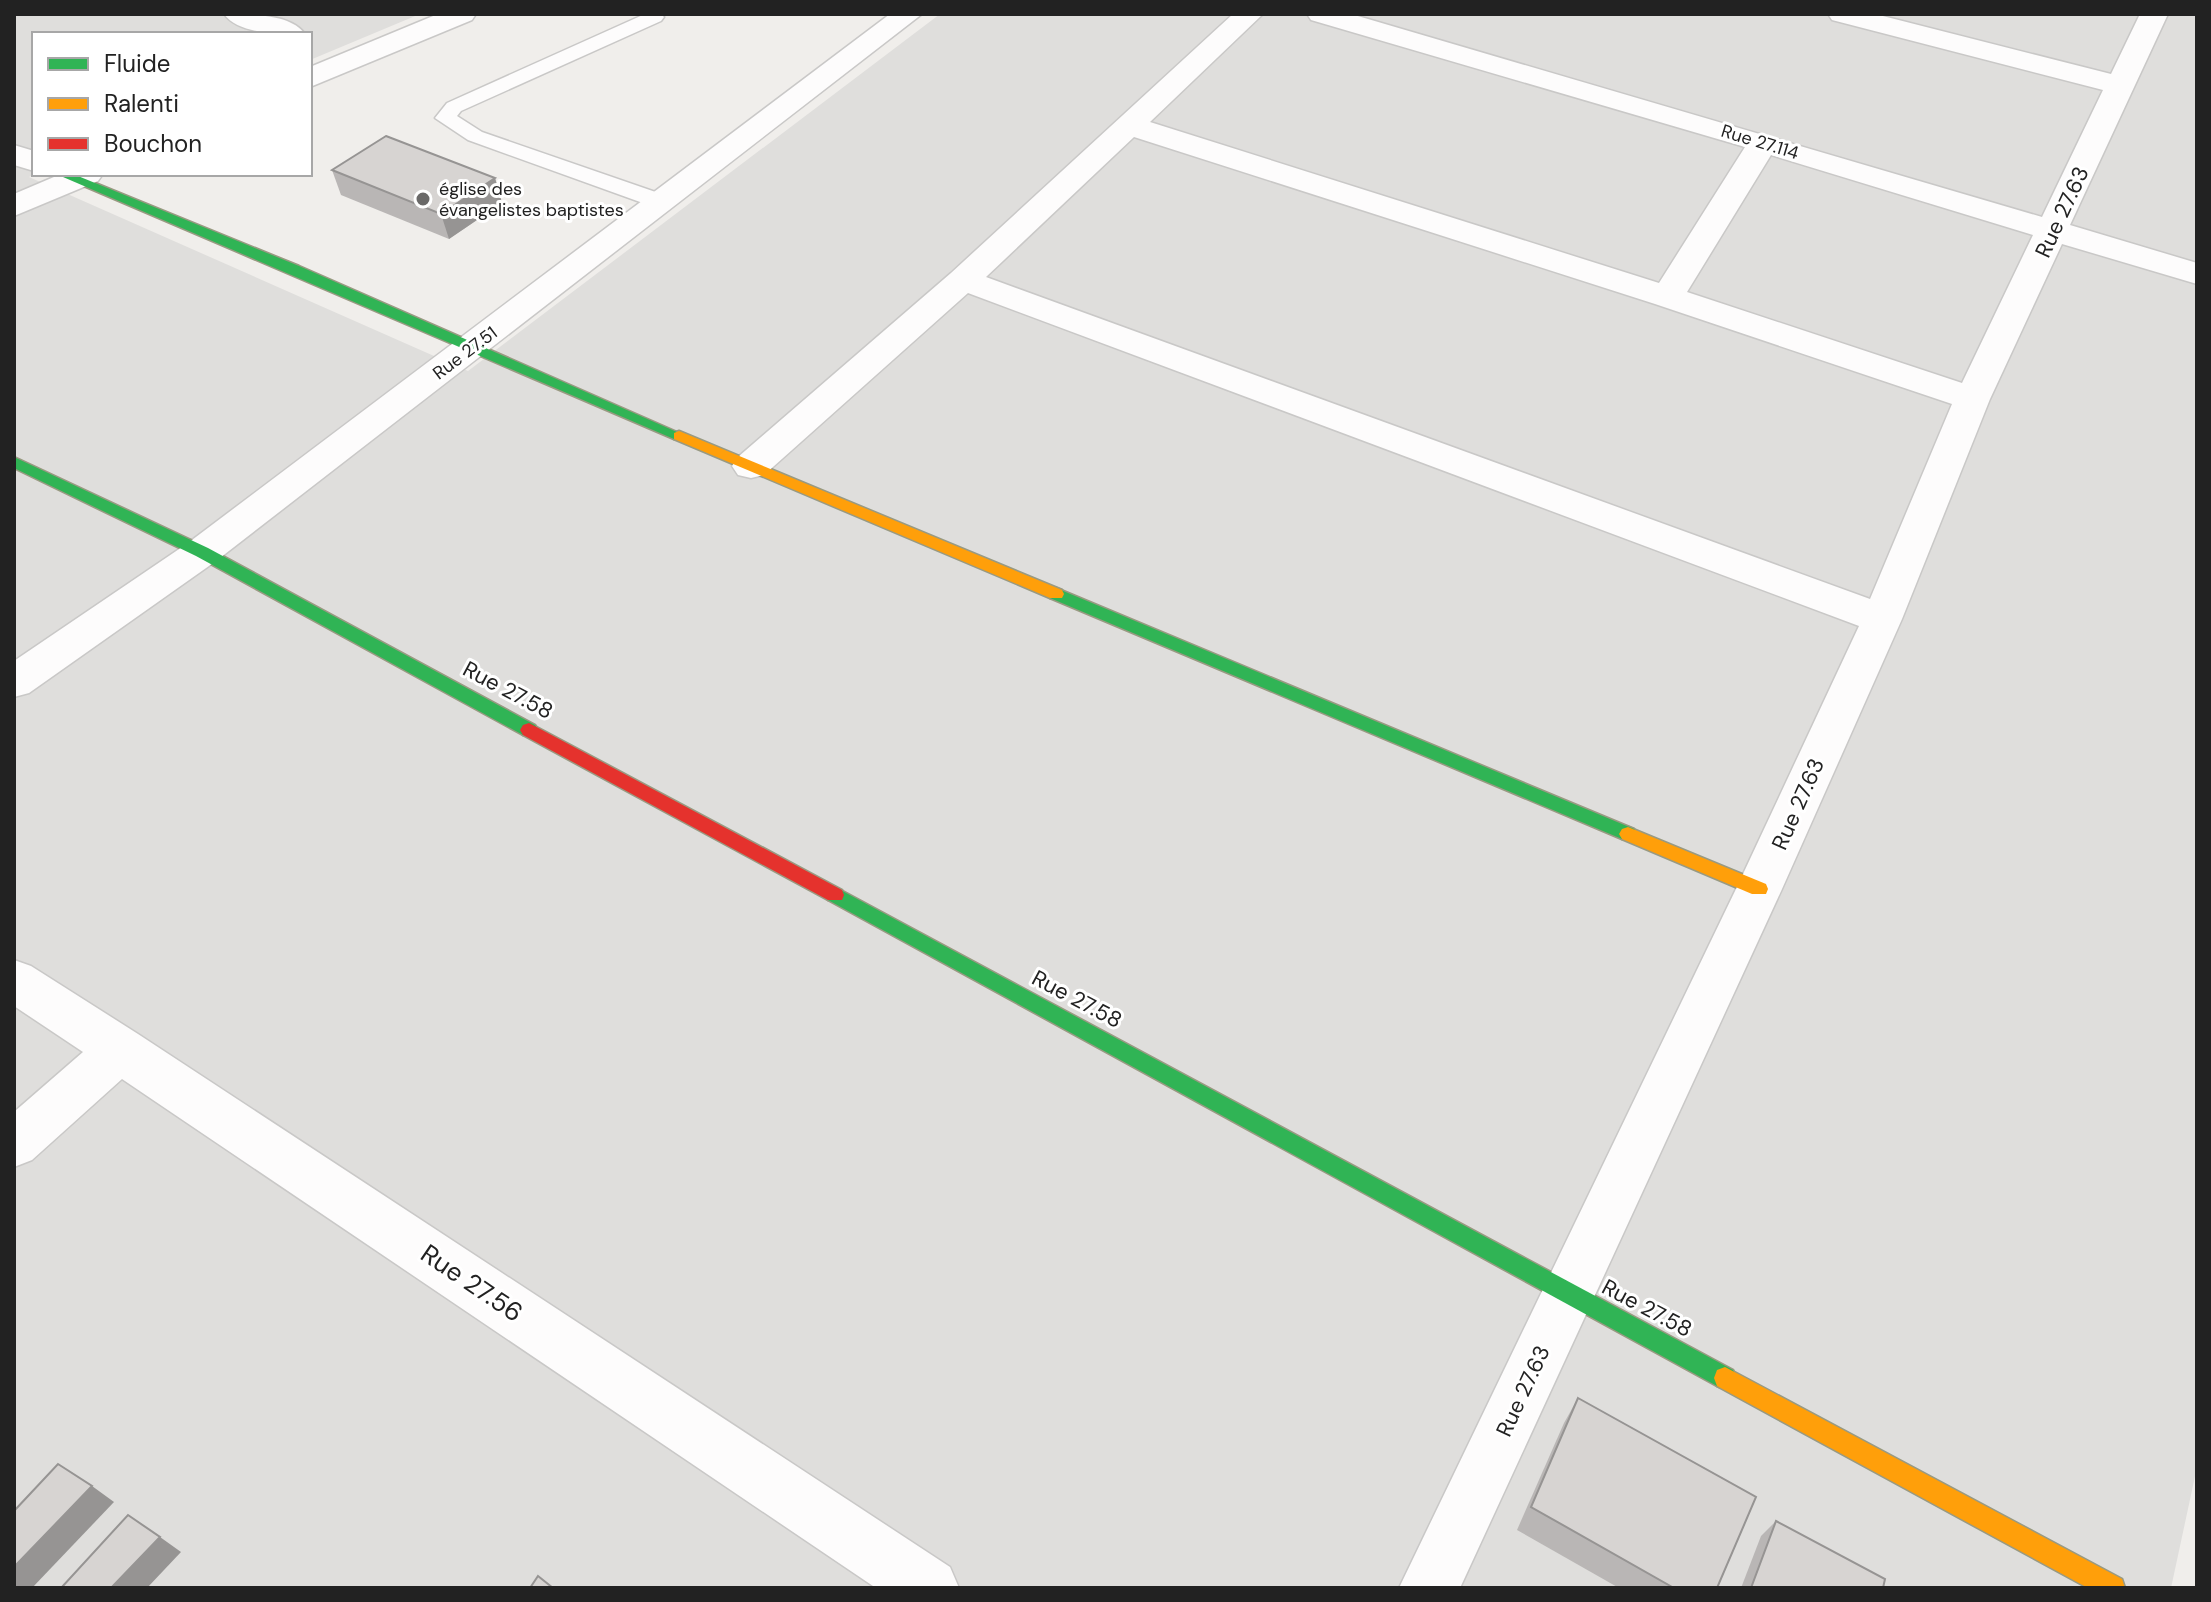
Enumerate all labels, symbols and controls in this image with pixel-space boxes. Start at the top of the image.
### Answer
legend [32,32,312,176]
text: Fluide [104,48,170,79]
text: Ralenti [104,88,179,119]
street label: Rue 27.114 [1718,119,1802,165]
text: Bouchon [104,128,202,159]
street label: Rue 27.63 [2028,162,2096,262]
place label: église des évangelistes baptistes [439,177,624,222]
marker: église des évangelistes baptistes [414,190,432,208]
street label: Rue 27.51 [428,321,502,385]
street label: Rue 27.58 [458,654,558,726]
street label: Rue 27.63 [1765,754,1831,854]
street label: Rue 27.58 [1027,963,1127,1035]
street label: Rue 27.56 [414,1236,530,1330]
street label: Rue 27.58 [1597,1272,1697,1344]
street label: Rue 27.63 [1489,1341,1557,1441]

